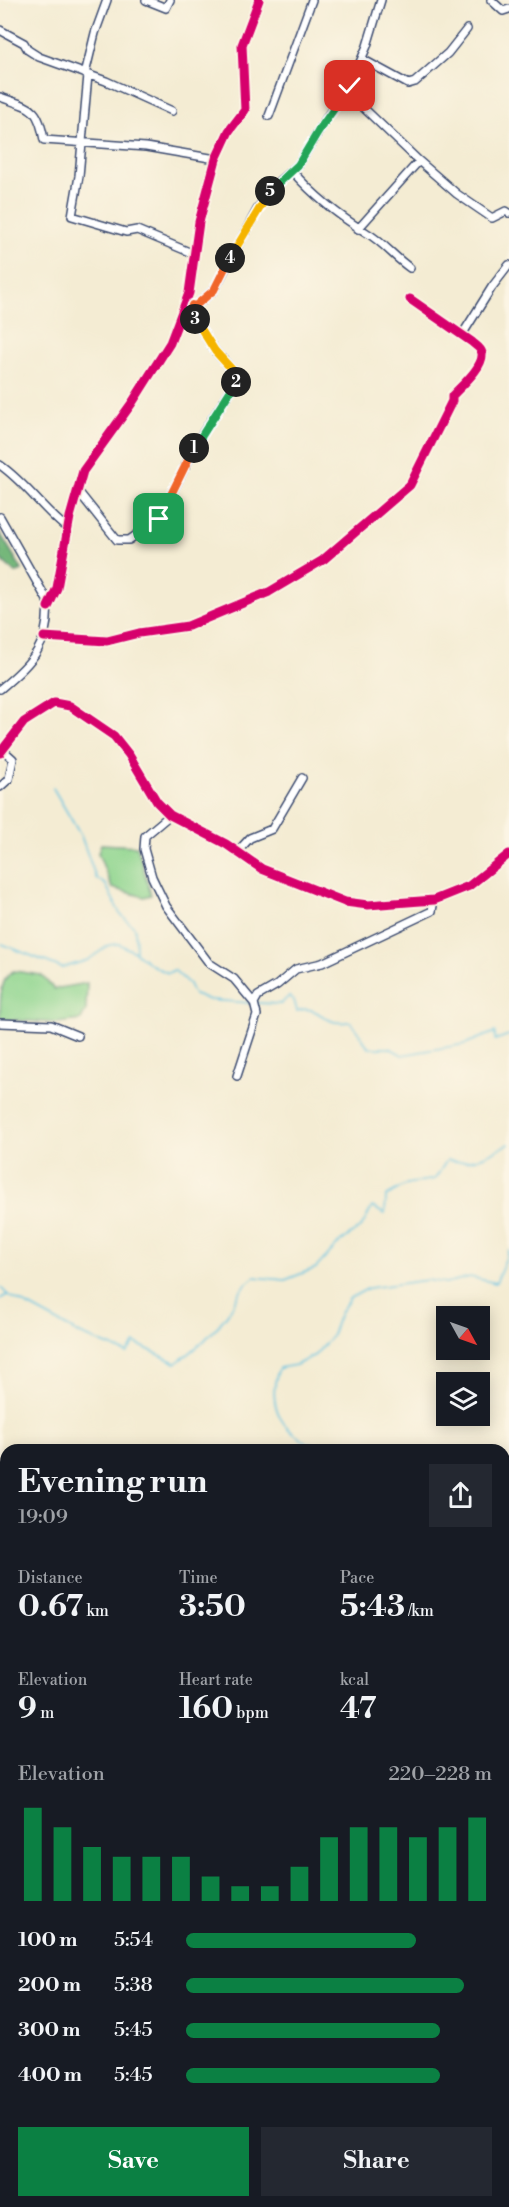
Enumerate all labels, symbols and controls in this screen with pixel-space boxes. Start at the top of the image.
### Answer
pin [324,60,375,111]
icon: check [333,69,366,102]
pin: 5 [255,176,285,206]
text: 5 [265,181,275,201]
pin: 4 [215,243,245,273]
text: 4 [225,248,235,268]
pin: 3 [180,304,210,334]
text: 3 [190,309,200,329]
pin: 2 [221,367,251,397]
text: 2 [231,372,241,392]
pin: 1 [179,433,209,463]
text: 1 [190,438,198,458]
pin [133,493,184,544]
icon: arrive [142,502,175,535]
north arrow [436,1306,490,1360]
map controls [436,1306,490,1426]
button: layers [436,1372,490,1426]
text: Evening run [18,1462,207,1503]
button: share [429,1464,492,1527]
text: 19:09 [18,1505,68,1530]
text: Distance [18,1568,83,1588]
text: Time [179,1568,218,1588]
text: Pace [340,1568,374,1588]
text: 0.67 [18,1588,83,1626]
text: 3:50 [179,1588,246,1626]
text: 5:43 [340,1588,405,1626]
text: km [83,1601,109,1621]
text: /km [405,1601,434,1621]
text: Elevation [18,1670,87,1690]
text: Heart rate [179,1670,253,1690]
text: kcal [340,1670,369,1690]
text: 9 [18,1690,37,1728]
text: 160 [179,1690,233,1728]
text: 47 [340,1690,376,1728]
text: m [37,1703,54,1723]
text: bpm [233,1703,269,1723]
text: Elevation [18,1762,105,1787]
text: 220–228 m [388,1762,492,1787]
text: 100 m [18,1928,77,1953]
text: 5:54 [114,1928,153,1953]
text: 200 m [18,1973,81,1998]
text: 5:38 [114,1973,153,1998]
text: 300 m [18,2018,81,2043]
text: 5:45 [114,2018,152,2043]
text: 400 m [18,2063,82,2088]
text: 5:45 [114,2063,152,2088]
button: Save [18,2127,249,2196]
button: Share [261,2127,492,2196]

